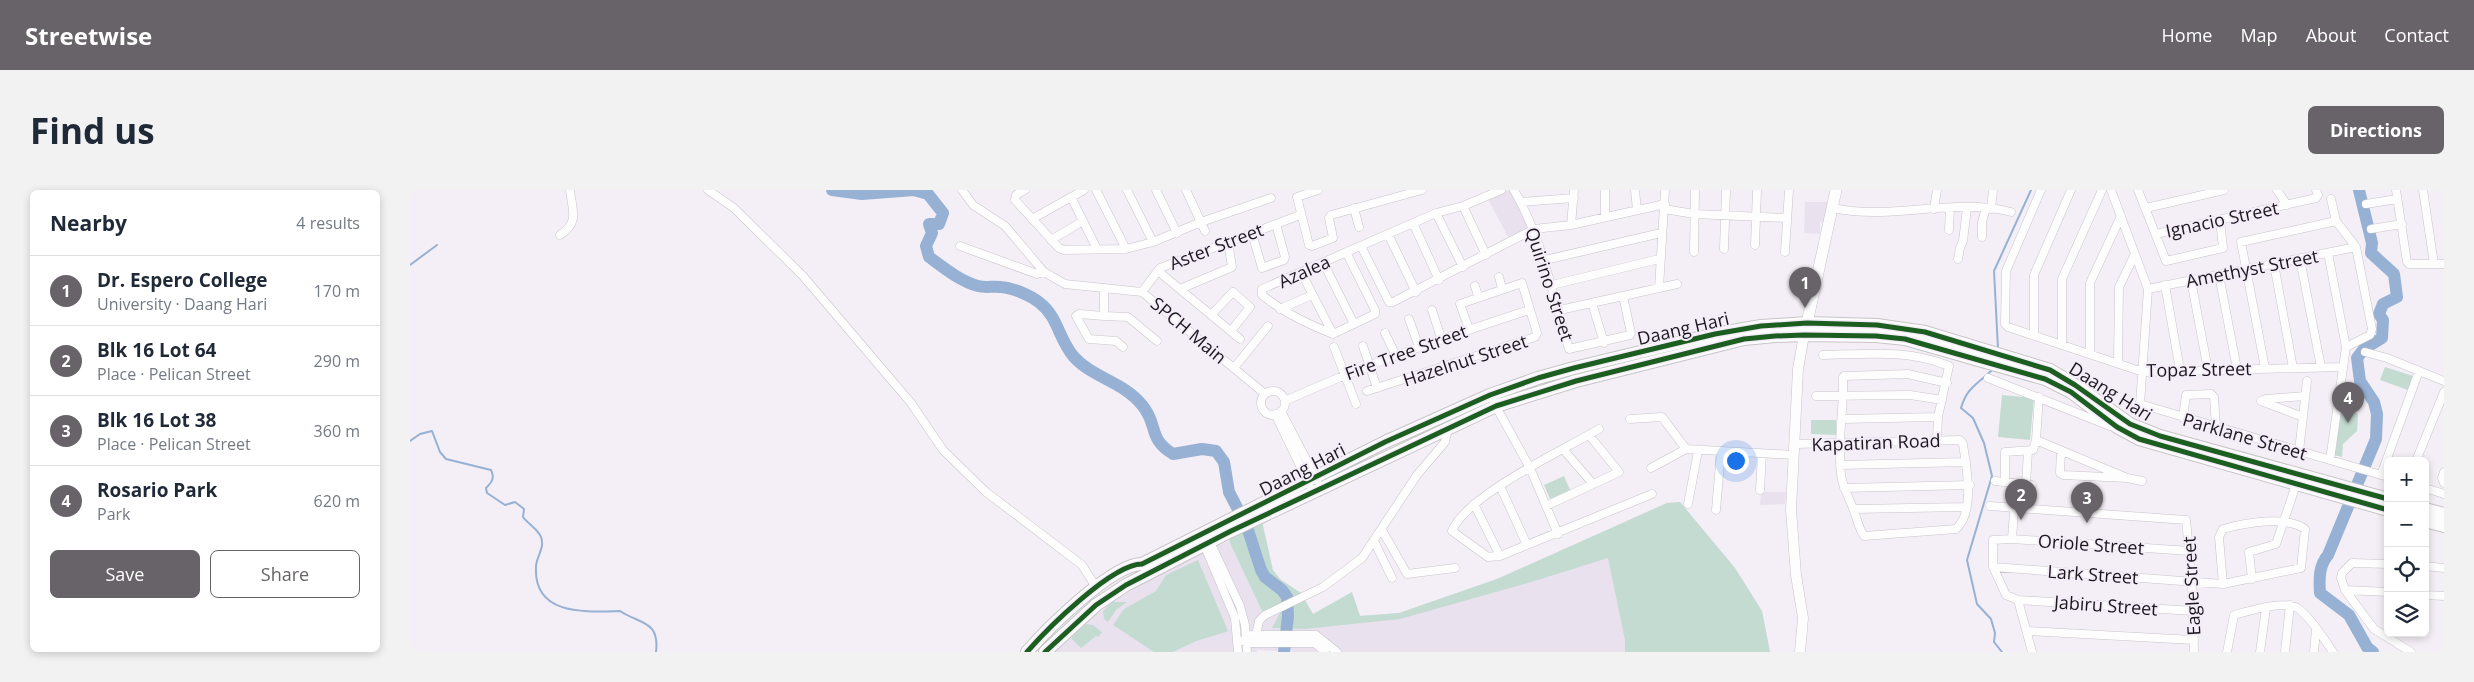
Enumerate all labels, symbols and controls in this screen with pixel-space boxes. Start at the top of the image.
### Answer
text: Streetwise [25,19,152,52]
text: Home [2162,23,2212,47]
text: Map [2240,23,2278,47]
text: About [2306,23,2356,47]
text: Contact [2384,23,2449,47]
button: Directions [2308,106,2444,154]
text: Find us [30,107,155,154]
street label: Ignacio Street [2163,195,2281,243]
text: Nearby [50,209,127,237]
text: 4 results [296,212,360,234]
street label: Aster Street [1166,217,1266,275]
street label: Quirino Street [1520,224,1580,344]
street label: Amethyst Street [2184,243,2320,293]
street label: Azalea [1274,249,1334,293]
text: Dr. Espero College [97,267,267,293]
pin: 1 [1789,267,1821,308]
text: 1 [61,280,71,302]
text: 170 m [314,280,360,302]
street label: SPCH Main [1146,291,1232,369]
text: University · Daang Hari [97,293,267,315]
street label: Daang Hari [1635,306,1731,350]
street label: Fire Tree Street [1342,319,1470,385]
street label: Hazelnut Street [1400,329,1530,391]
text: Blk 16 Lot 64 [97,337,216,363]
text: 2 [61,350,71,372]
text: 290 m [314,350,360,372]
street label: Daang Hari [2065,356,2157,426]
street label: Topaz Street [2146,356,2252,382]
text: Place · Pelican Street [97,363,251,385]
pin: 4 [2332,382,2364,423]
text: Blk 16 Lot 38 [97,407,216,433]
street label: Parklane Street [2180,407,2310,465]
text: 3 [61,420,71,442]
text: 360 m [314,420,360,442]
street label: Kapatiran Road [1811,428,1941,456]
text: Place · Pelican Street [97,433,251,455]
street label: Daang Hari [1255,437,1349,501]
your location [1723,448,1749,474]
map controls [2384,457,2429,637]
button: + [2384,457,2429,502]
text: Rosario Park [97,477,217,503]
pin: 2 [2005,479,2037,520]
pin: 3 [2071,482,2103,523]
text: 4 [61,490,71,512]
text: 620 m [314,490,360,512]
button: − [2384,502,2429,547]
text: Park [97,503,130,525]
street label: Oriole Street [2037,528,2145,560]
street label: Eagle Street [2176,536,2206,636]
button: locate [2384,547,2429,592]
button: Save [50,550,200,598]
button: Share [210,550,360,598]
street label: Lark Street [2047,559,2139,589]
street label: Jabiru Street [2051,589,2159,621]
button: layers [2384,592,2429,637]

